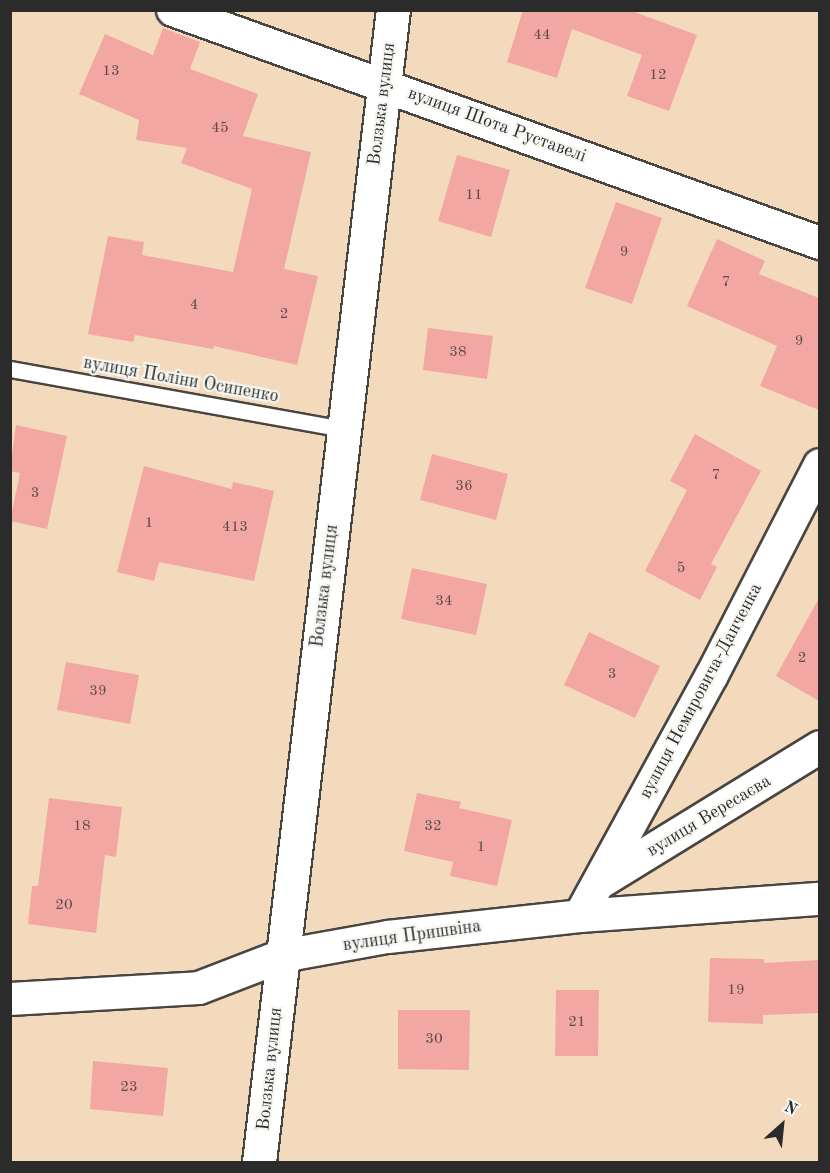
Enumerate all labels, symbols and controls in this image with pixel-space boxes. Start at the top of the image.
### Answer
house number: 44 [533,27,551,45]
street label: Волзька вулиця [364,41,400,167]
house number: 13 [102,63,120,81]
house number: 12 [649,67,667,85]
street label: вулиця Шота Руставелі [405,83,589,167]
house number: 45 [211,120,229,138]
house number: 11 [465,187,483,205]
house number: 9 [620,244,628,262]
house number: 7 [722,274,730,292]
house number: 4 [190,297,198,315]
house number: 2 [280,306,288,324]
house number: 9 [795,333,803,351]
house number: 38 [449,344,467,362]
street label: вулиця Поліни Осипенко [82,352,280,408]
house number: 7 [712,467,720,485]
house number: 36 [455,478,473,496]
house number: 3 [31,485,39,503]
house number: 1 [145,515,153,533]
house number: 413 [222,519,248,537]
street label: Волзька вулиця [307,523,343,649]
house number: 5 [677,560,685,578]
street label: вулиця Немировича-Данченка [635,580,767,802]
house number: 34 [435,593,453,611]
house number: 2 [798,650,806,668]
house number: 3 [608,666,616,684]
house number: 39 [89,683,107,701]
street label: вулиця Вересаєва [643,770,775,862]
house number: 18 [73,818,91,836]
house number: 32 [424,818,442,836]
house number: 1 [477,839,485,857]
house number: 20 [55,897,73,915]
street label: вулиця Пришвіна [341,916,483,956]
house number: 19 [727,982,745,1000]
street label: Волзька вулиця [253,1006,287,1132]
house number: 21 [568,1014,586,1032]
house number: 30 [425,1031,443,1049]
house number: 23 [120,1079,138,1097]
north arrow [752,1095,812,1155]
text: N [781,1099,799,1119]

